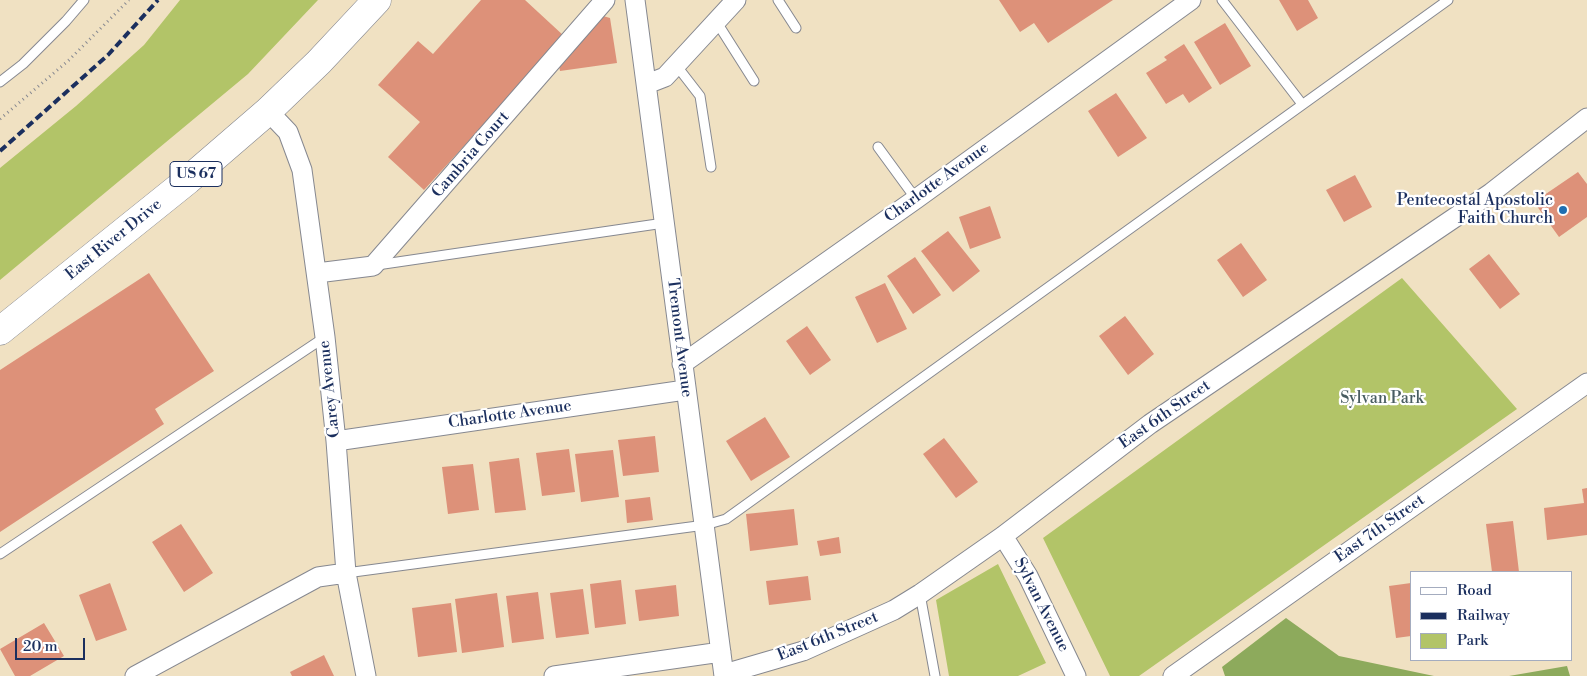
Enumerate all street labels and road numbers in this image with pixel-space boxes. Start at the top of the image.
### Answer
street label: Cambria Court [428,108,514,202]
street label: Charlotte Avenue [881,139,993,227]
road number: US 67 [170,162,222,186]
street label: East River Drive [62,195,166,285]
street label: Tremont Avenue [662,277,696,399]
street label: Carey Avenue [315,339,345,439]
street label: East 6th Street [1116,376,1214,454]
street label: Charlotte Avenue [447,397,573,433]
street label: East 7th Street [1331,491,1429,567]
street label: Sylvan Avenue [1009,555,1073,655]
street label: East 6th Street [775,608,881,666]

